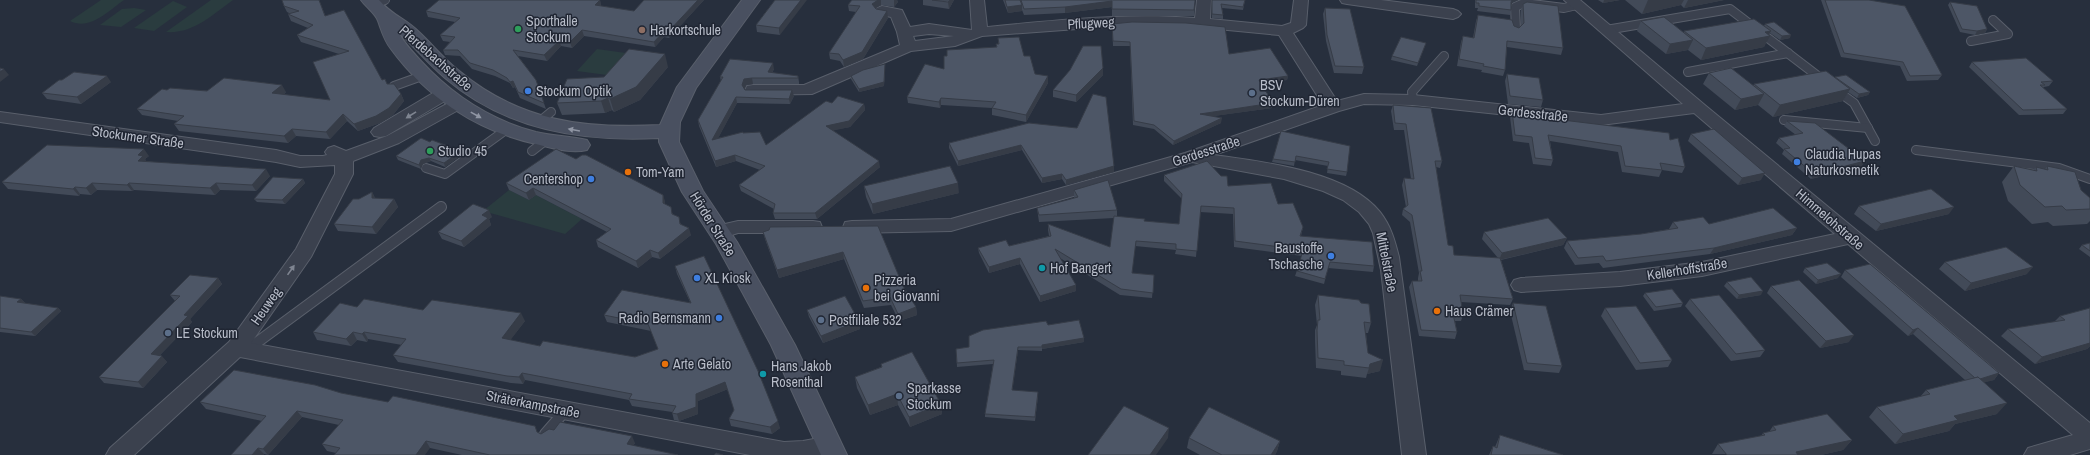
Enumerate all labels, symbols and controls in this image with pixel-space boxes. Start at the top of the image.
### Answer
place label: Sporthalle Stockum [526,12,578,46]
street label: Pflugweg [1067,13,1116,33]
street label: Pferdebachstraße [396,21,476,95]
place label: Harkortschule [650,21,721,39]
marker: Sporthalle Stockum [513,24,523,34]
marker: Harkortschule [637,25,647,35]
place label: BSV Stockum-Düren [1260,76,1340,110]
place label: Stockum Optik [536,82,612,100]
marker: Stockum Optik [523,86,533,96]
marker: BSV Stockum-Düren [1247,88,1257,98]
street label: Gerdesstraße [1497,100,1569,126]
one-way arrow [405,111,417,118]
one-way arrow [470,112,482,118]
street label: Stockumer Straße [91,122,185,152]
one-way arrow [568,127,580,133]
street label: Gerdesstraße [1170,132,1242,170]
place label: Studio 45 [438,142,487,160]
place label: Claudia Hupas Naturkosmetik [1805,145,1881,179]
marker: Studio 45 [425,146,435,156]
marker: Claudia Hupas Naturkosmetik [1792,157,1802,167]
place label: Tom-Yam [636,163,684,181]
marker: Tom-Yam [623,167,633,177]
place label: Centershop [524,170,583,188]
marker: Centershop [586,174,596,184]
street label: Himmelohstraße [1792,184,1868,254]
street label: Hörder Straße [686,188,740,260]
street label: Mittelstraße [1372,231,1402,293]
place label: Baustoffe Tschasche [1268,239,1323,273]
marker: Baustoffe Tschasche [1326,251,1336,261]
street label: Kellerhoffstraße [1646,254,1728,284]
place label: Hof Bangert [1050,259,1111,277]
marker: Hof Bangert [1037,263,1047,273]
one-way arrow [287,265,295,275]
place label: XL Kiosk [705,269,751,287]
place label: Pizzeria bei Giovanni [874,271,940,305]
marker: XL Kiosk [692,273,702,283]
street label: Heuweg [247,283,286,328]
marker: Pizzeria bei Giovanni [861,283,871,293]
place label: Haus Crämer [1445,302,1513,320]
marker: Haus Crämer [1432,306,1442,316]
place label: Radio Bernsmann [618,309,711,327]
place label: Postfiliale 532 [829,311,902,329]
marker: Radio Bernsmann [714,313,724,323]
marker: Postfiliale 532 [816,315,826,325]
place label: LE Stockum [176,324,238,342]
marker: LE Stockum [163,328,173,338]
place label: Arte Gelato [672,355,731,373]
place label: Hans Jakob Rosenthal [771,357,832,391]
marker: Arte Gelato [660,359,670,369]
marker: Hans Jakob Rosenthal [758,369,768,379]
place label: Sparkasse Stockum [907,379,961,413]
street label: Sträterkampstraße [485,386,581,422]
marker: Sparkasse Stockum [894,391,904,401]

